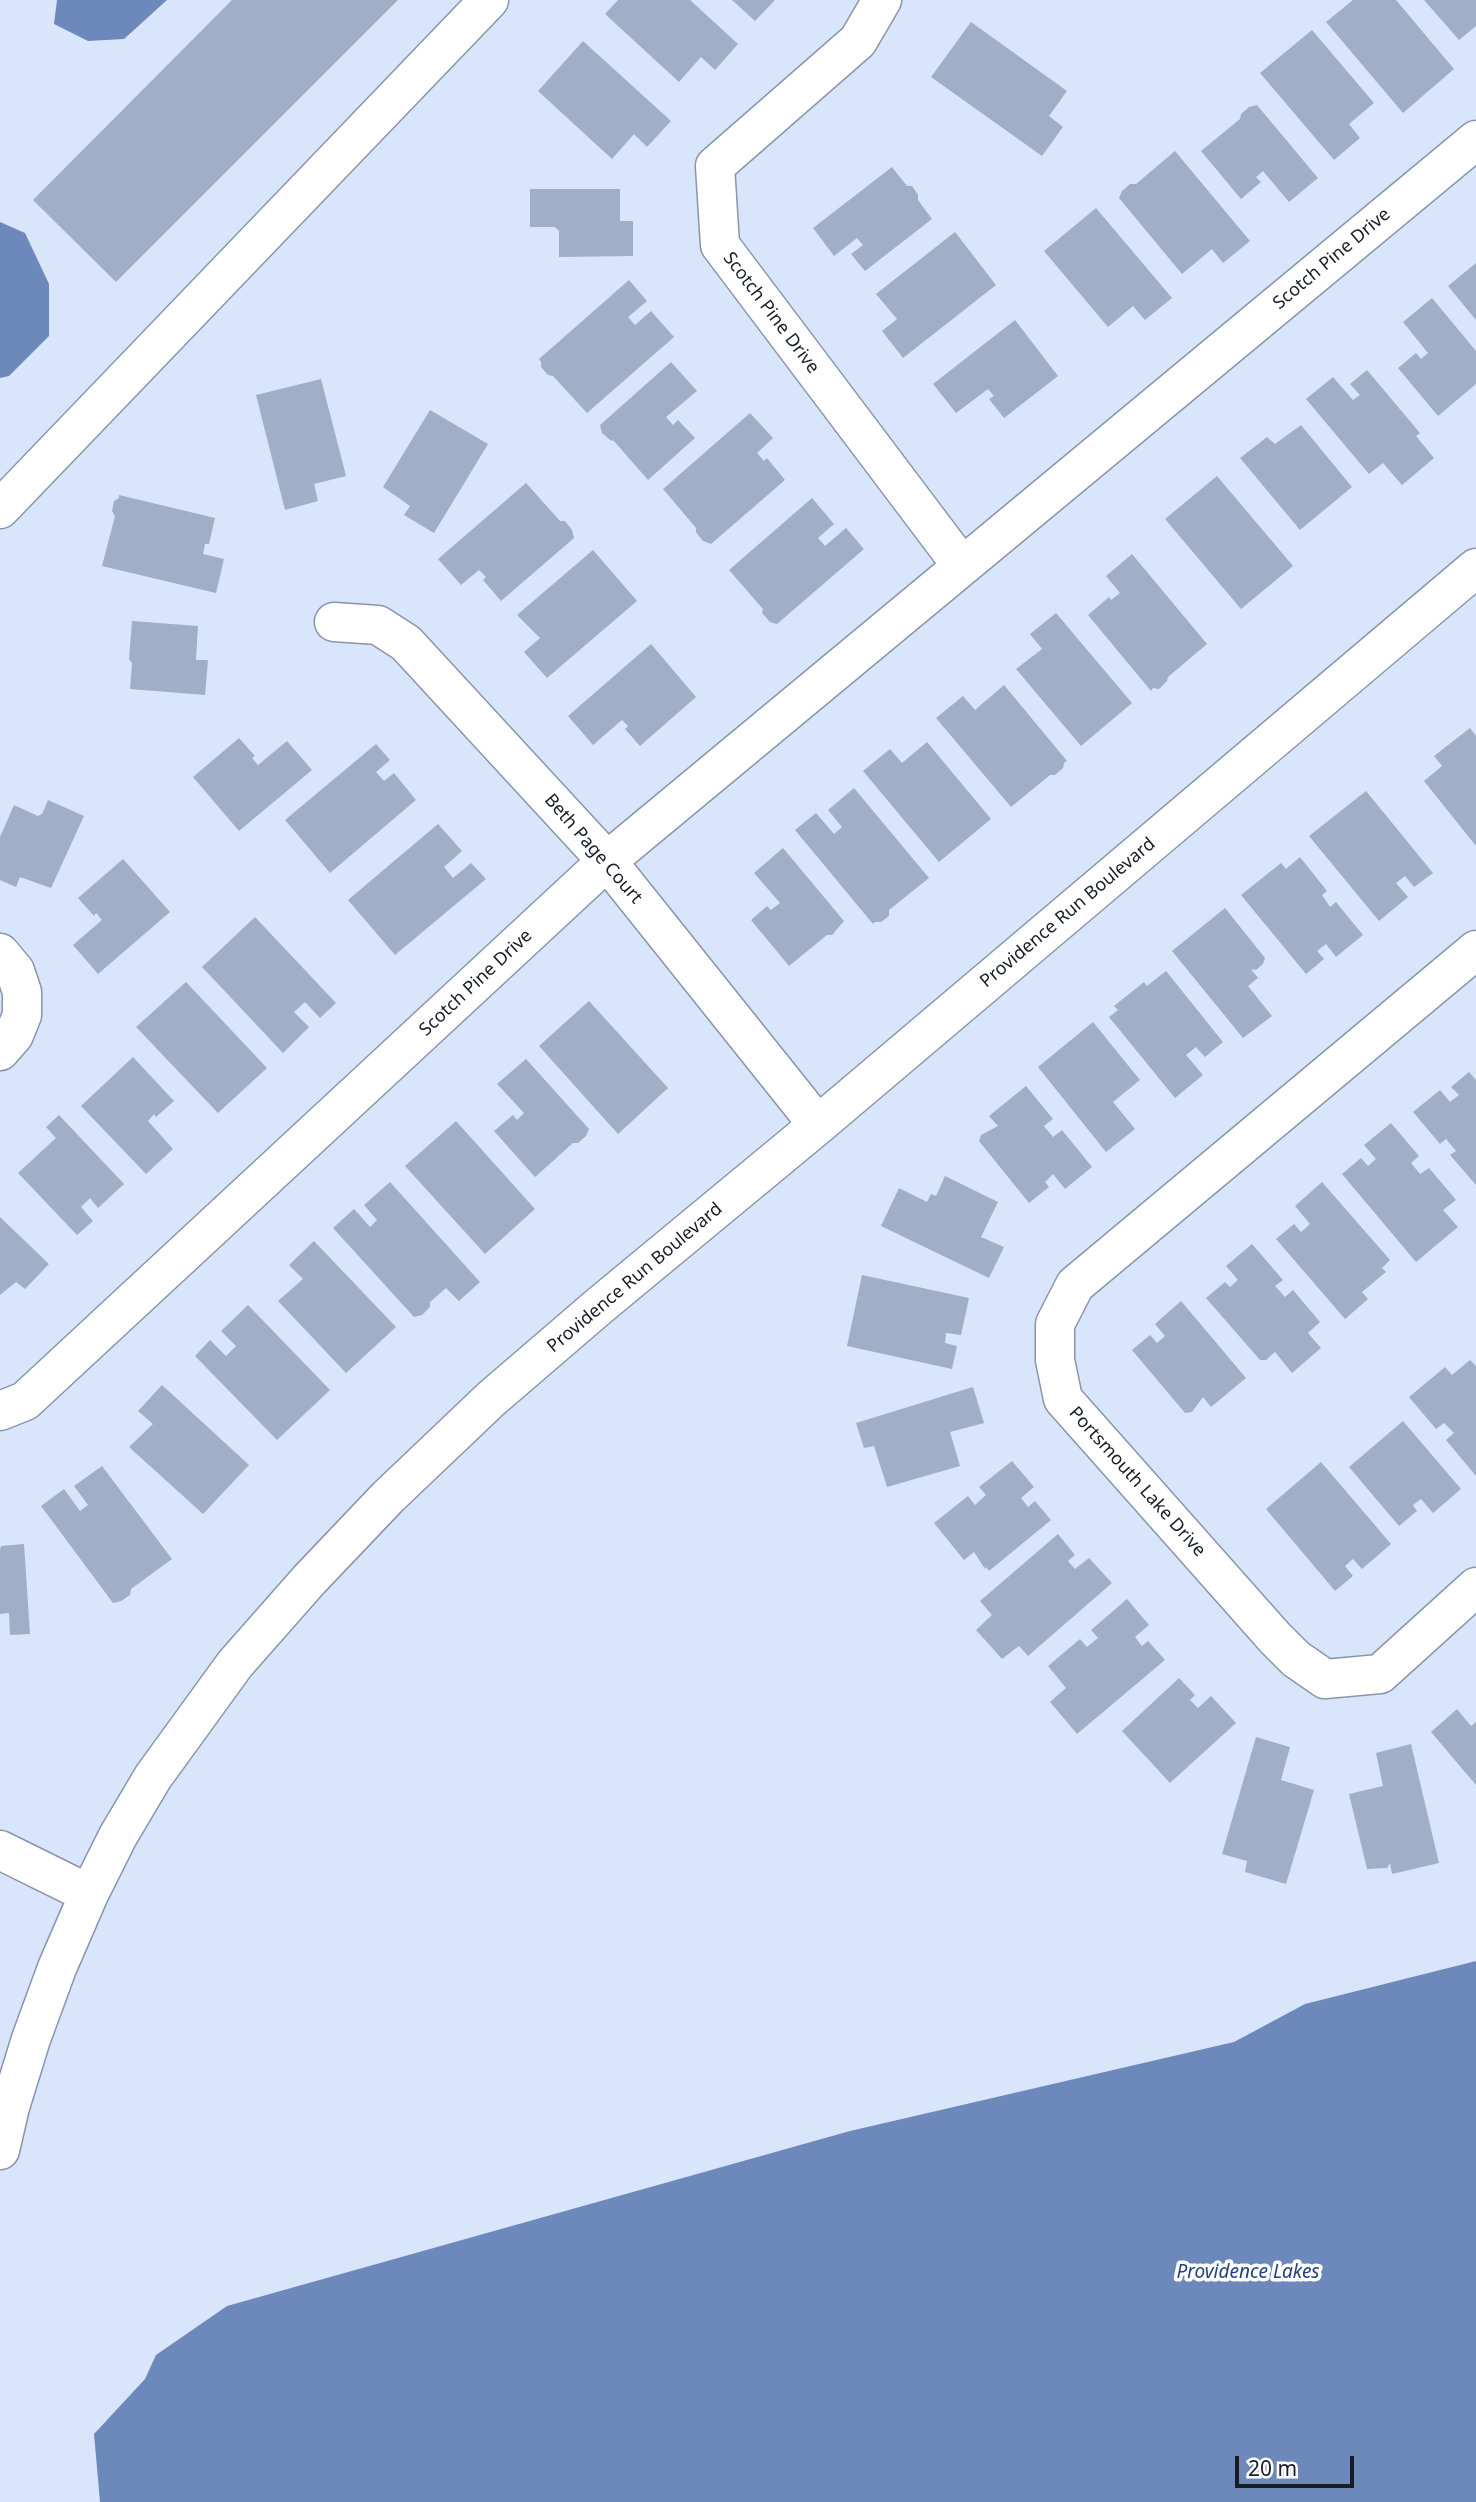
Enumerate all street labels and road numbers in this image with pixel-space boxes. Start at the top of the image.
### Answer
street label: Scotch Pine Drive [1269,204,1395,314]
street label: Scotch Pine Drive [718,248,824,378]
street label: Beth Page Court [539,790,647,908]
street label: Providence Run Boulevard [976,833,1160,993]
street label: Scotch Pine Drive [415,925,537,1041]
street label: Providence Run Boulevard [543,1198,727,1358]
street label: Portsmouth Lake Drive [1064,1403,1210,1561]

